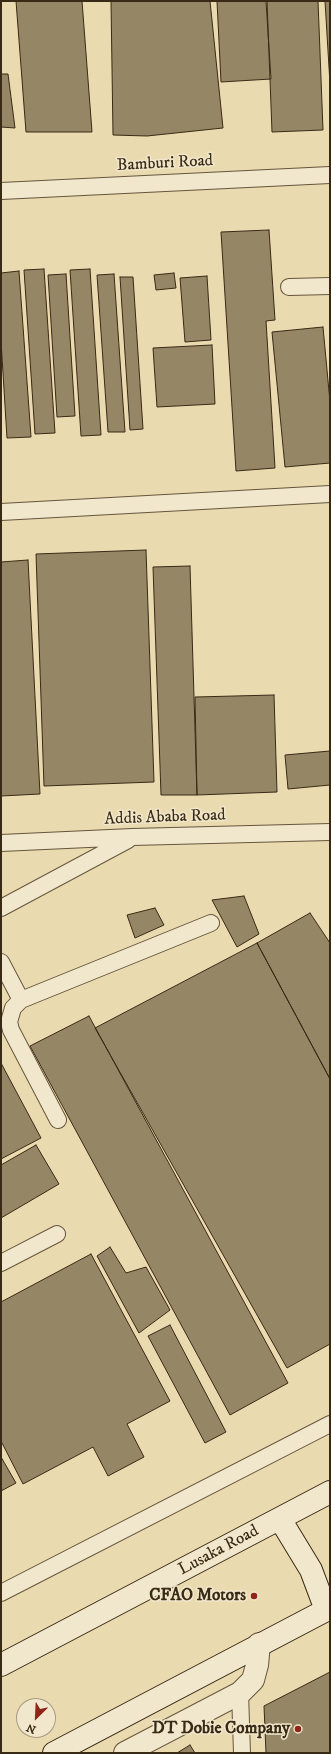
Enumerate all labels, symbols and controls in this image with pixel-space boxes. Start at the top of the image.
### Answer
street label: Bamburi Road [116,151,214,177]
street label: Addis Ababa Road [104,806,226,830]
street label: Lusaka Road [175,1521,263,1581]
place label: CFAO Motors [149,1586,246,1606]
marker: CFAO Motors [249,1591,259,1601]
north arrow [16,1698,56,1738]
place label: DT Dobie Company [152,1719,290,1739]
text: N [25,1720,38,1736]
marker: DT Dobie Company [293,1724,303,1734]

